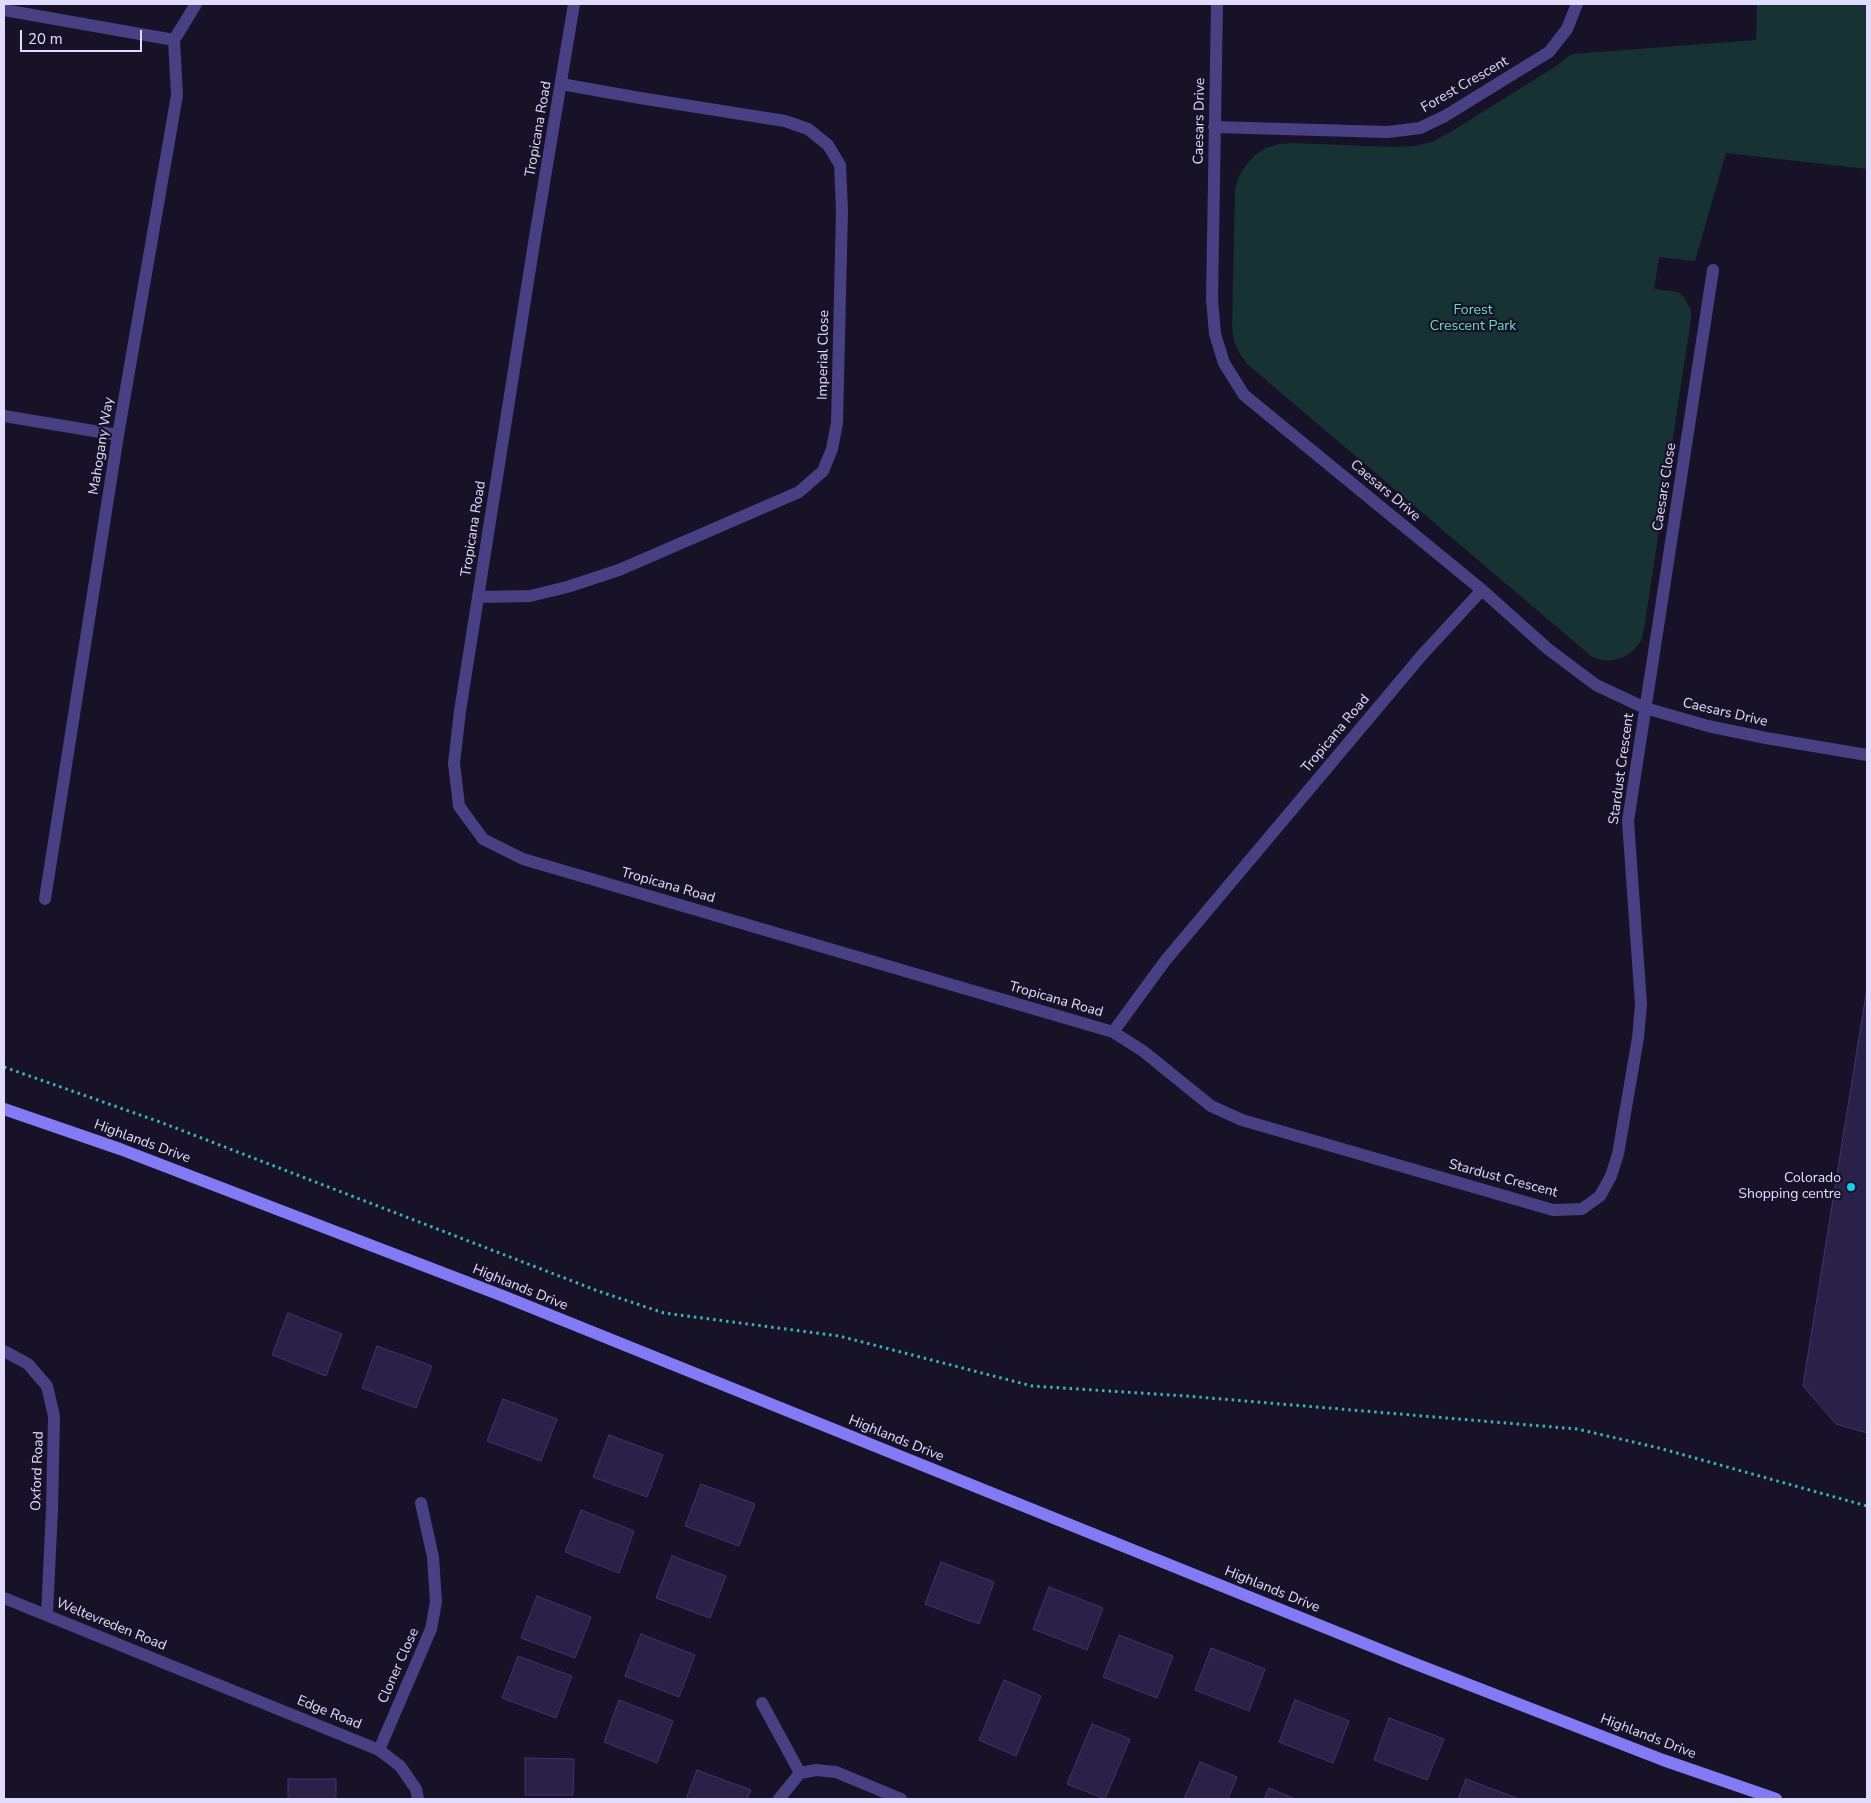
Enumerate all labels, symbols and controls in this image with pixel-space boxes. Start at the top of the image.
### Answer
scale bar [22,20,145,52]
text: 20 m [28,29,63,49]
street label: Forest Crescent [1418,53,1512,117]
street label: Caesars Drive [1191,78,1209,164]
street label: Tropicana Road [522,80,556,178]
park label: Forest Crescent Park [1430,303,1516,336]
street label: Imperial Close [815,310,833,400]
street label: Mahogany Way [86,396,118,496]
street label: Caesars Close [1650,442,1680,532]
street label: Caesars Drive [1346,457,1424,525]
street label: Tropicana Road [458,480,490,578]
street label: Tropicana Road [1298,692,1374,776]
street label: Caesars Drive [1681,695,1769,731]
street label: Stardust Crescent [1606,712,1638,826]
street label: Tropicana Road [619,865,717,907]
street label: Tropicana Road [1007,979,1105,1021]
street label: Highlands Drive [92,1117,192,1167]
street label: Stardust Crescent [1447,1156,1559,1202]
place label: Colorado Shopping centre [1738,1171,1841,1204]
marker: Colorado Shopping centre [1845,1181,1857,1193]
street label: Highlands Drive [470,1261,570,1315]
street label: Highlands Drive [846,1412,946,1466]
street label: Oxford Road [28,1431,48,1511]
street label: Highlands Drive [1222,1563,1322,1617]
street label: Weltevreden Road [53,1595,169,1655]
street label: Cloner Close [375,1626,423,1706]
street label: Edge Road [294,1692,364,1734]
street label: Highlands Drive [1598,1711,1698,1763]

